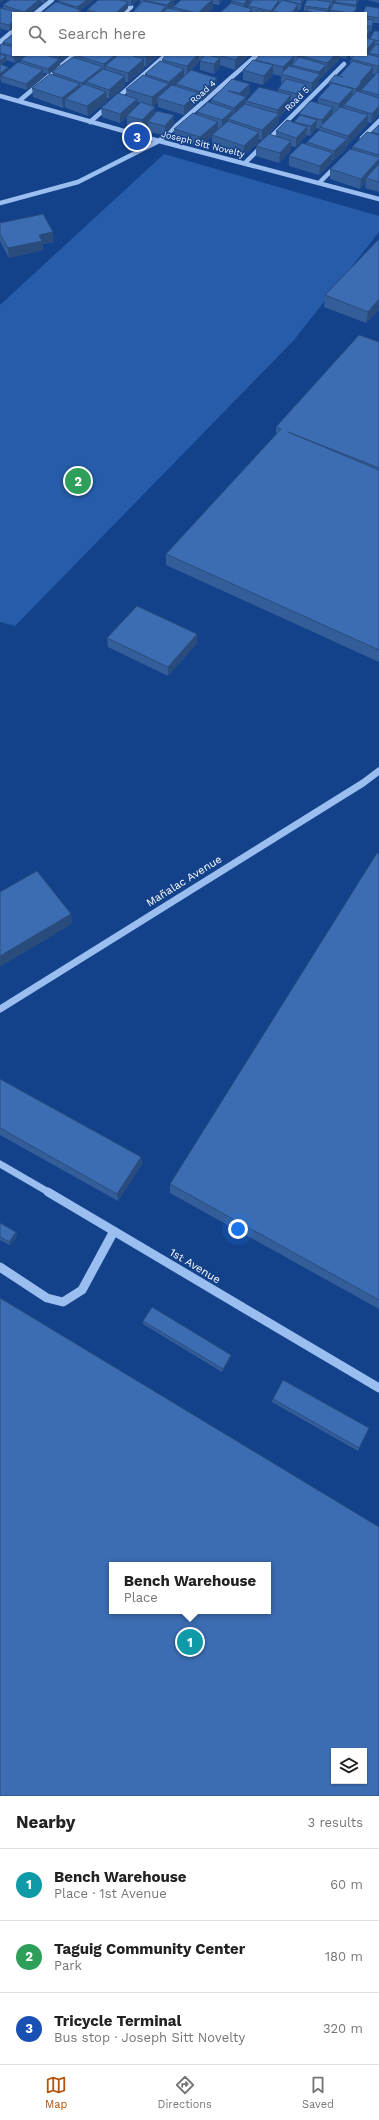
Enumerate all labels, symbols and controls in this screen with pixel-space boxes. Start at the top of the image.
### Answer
search box [12,12,367,56]
icon: search [26,23,48,45]
text: Search here [58,25,146,43]
street label: Road 4 [188,78,218,106]
street label: Road 5 [283,85,311,113]
pin: 3 [124,122,150,152]
street label: Joseph Sitt Novelty [160,129,246,159]
pin: 2 [65,466,91,496]
street label: Mañalac Avenue [144,853,224,909]
your location [228,1219,248,1239]
street label: 1st Avenue [167,1246,223,1286]
popup [109,1562,271,1614]
text: Bench Warehouse [124,1572,256,1590]
text: Place [124,1590,158,1605]
pin: 1 [177,1627,203,1657]
map controls [331,1748,367,1784]
button: layers [331,1748,367,1784]
text: Nearby [16,1812,75,1832]
text: 3 results [308,1815,363,1830]
text: Bench Warehouse [54,1868,186,1886]
text: 1 [26,1877,32,1892]
text: 60 m [330,1877,363,1892]
text: Place · 1st Avenue [54,1886,167,1901]
text: Taguig Community Center [54,1940,245,1958]
text: 2 [25,1949,33,1964]
text: 180 m [325,1949,363,1964]
text: Park [54,1958,82,1973]
text: Tricycle Terminal [54,2012,181,2030]
text: 3 [25,2021,33,2036]
text: 320 m [323,2021,363,2036]
text: Bus stop · Joseph Sitt Novelty [54,2030,245,2045]
tab: Map [45,2074,67,2111]
tab: Directions [158,2074,212,2111]
tab: Saved [302,2074,334,2111]

